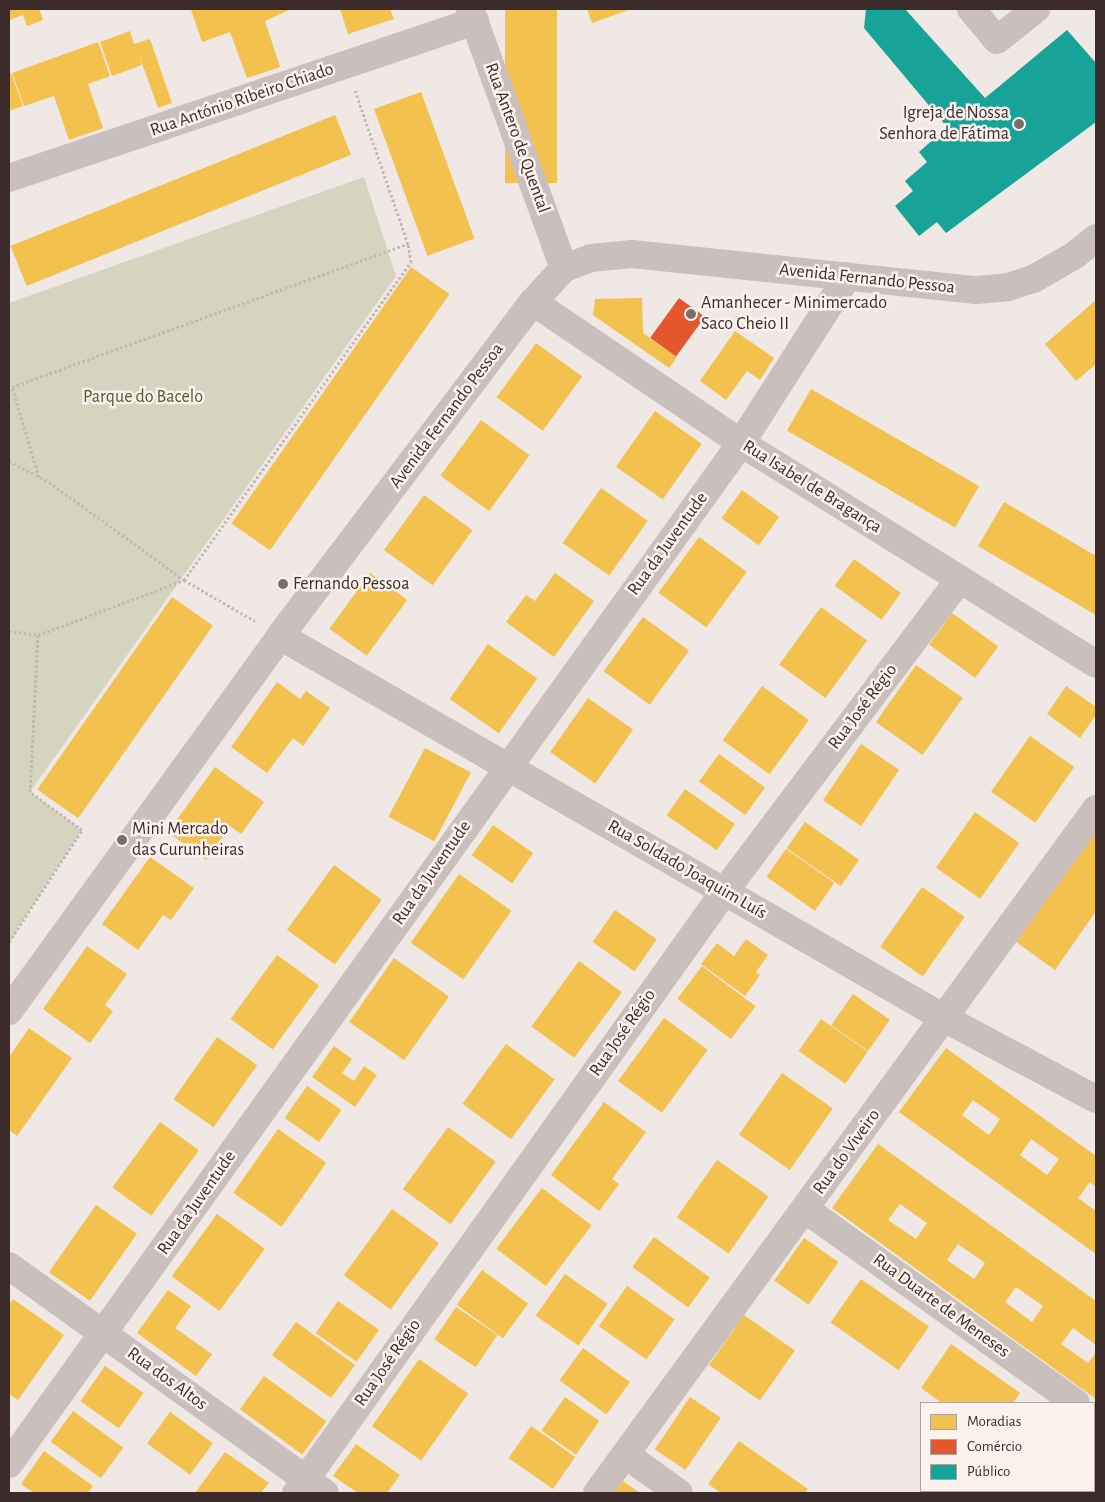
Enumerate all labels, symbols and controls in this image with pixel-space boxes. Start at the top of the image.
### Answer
street label: Rua António Ribeiro Chiado [147,58,337,142]
street label: Rua Antero de Quental [480,60,554,216]
place label: Igreja de Nossa Senhora de Fátima [879,103,1009,146]
marker: Igreja de Nossa Senhora de Fátima [1013,118,1025,130]
street label: Avenida Fernando Pessoa [778,259,956,299]
place label: Amanhecer - Minimercado Saco Cheio II [701,293,887,336]
marker: Amanhecer - Minimercado Saco Cheio II [685,308,697,320]
street label: Avenida Fernando Pessoa [385,339,509,493]
park label: Parque do Bacelo [83,386,203,408]
street label: Rua Isabel de Bragança [739,436,885,538]
street label: Rua da Juventude [623,488,713,600]
place label: Fernando Pessoa [293,573,409,595]
marker: Fernando Pessoa [277,578,289,590]
street label: Rua José Régio [824,660,902,754]
street label: Rua Soldado Joaquim Luís [603,816,771,924]
street label: Rua da Juventude [388,817,476,929]
place label: Mini Mercado das Curunheiras [132,819,244,862]
marker: Mini Mercado das Curunheiras [116,834,128,846]
street label: Rua José Régio [585,985,661,1081]
street label: Rua do Viveiro [809,1105,885,1199]
street label: Rua da Juventude [153,1147,241,1259]
street label: Rua Duarte de Meneses [868,1249,1014,1363]
street label: Rua José Régio [350,1315,426,1411]
street label: Rua dos Altos [123,1343,211,1415]
legend [920,1402,1095,1492]
text: Moradias [967,1414,1021,1429]
text: Comércio [967,1439,1022,1454]
text: Público [967,1464,1010,1479]

